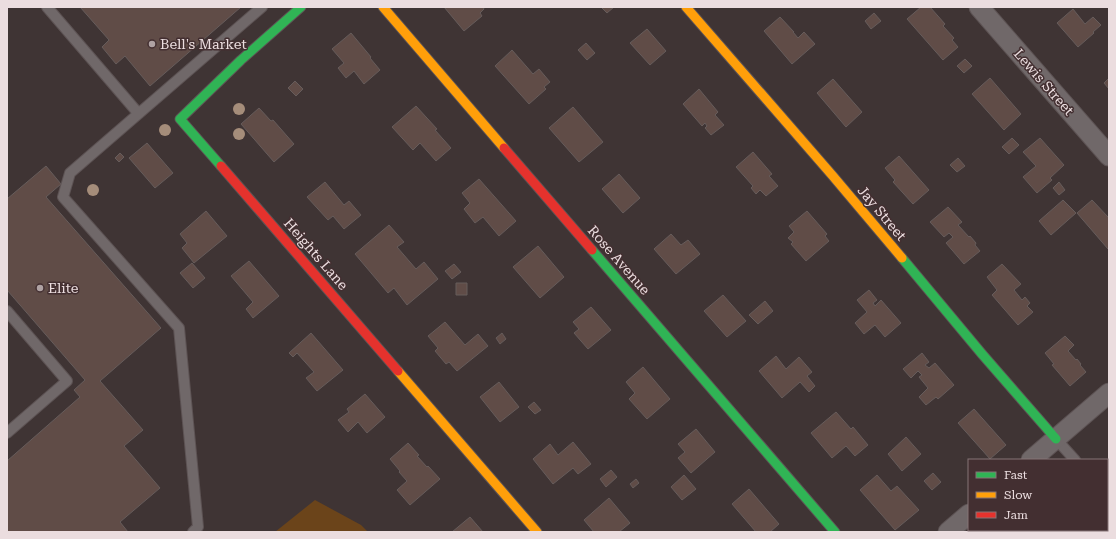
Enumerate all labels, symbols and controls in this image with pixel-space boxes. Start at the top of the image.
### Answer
place label: Bell's Market [160,36,247,52]
marker: Bell's Market [147,39,157,49]
street label: Lewis Street [1011,46,1077,118]
street label: Jay Street [854,182,910,244]
street label: Heights Lane [281,215,351,293]
street label: Rose Avenue [585,222,653,298]
place label: Elite [48,280,79,296]
marker: Elite [35,283,45,293]
legend [968,459,1108,531]
text: Fast [1004,468,1028,482]
text: Slow [1004,488,1032,502]
text: Jam [1004,508,1028,522]

